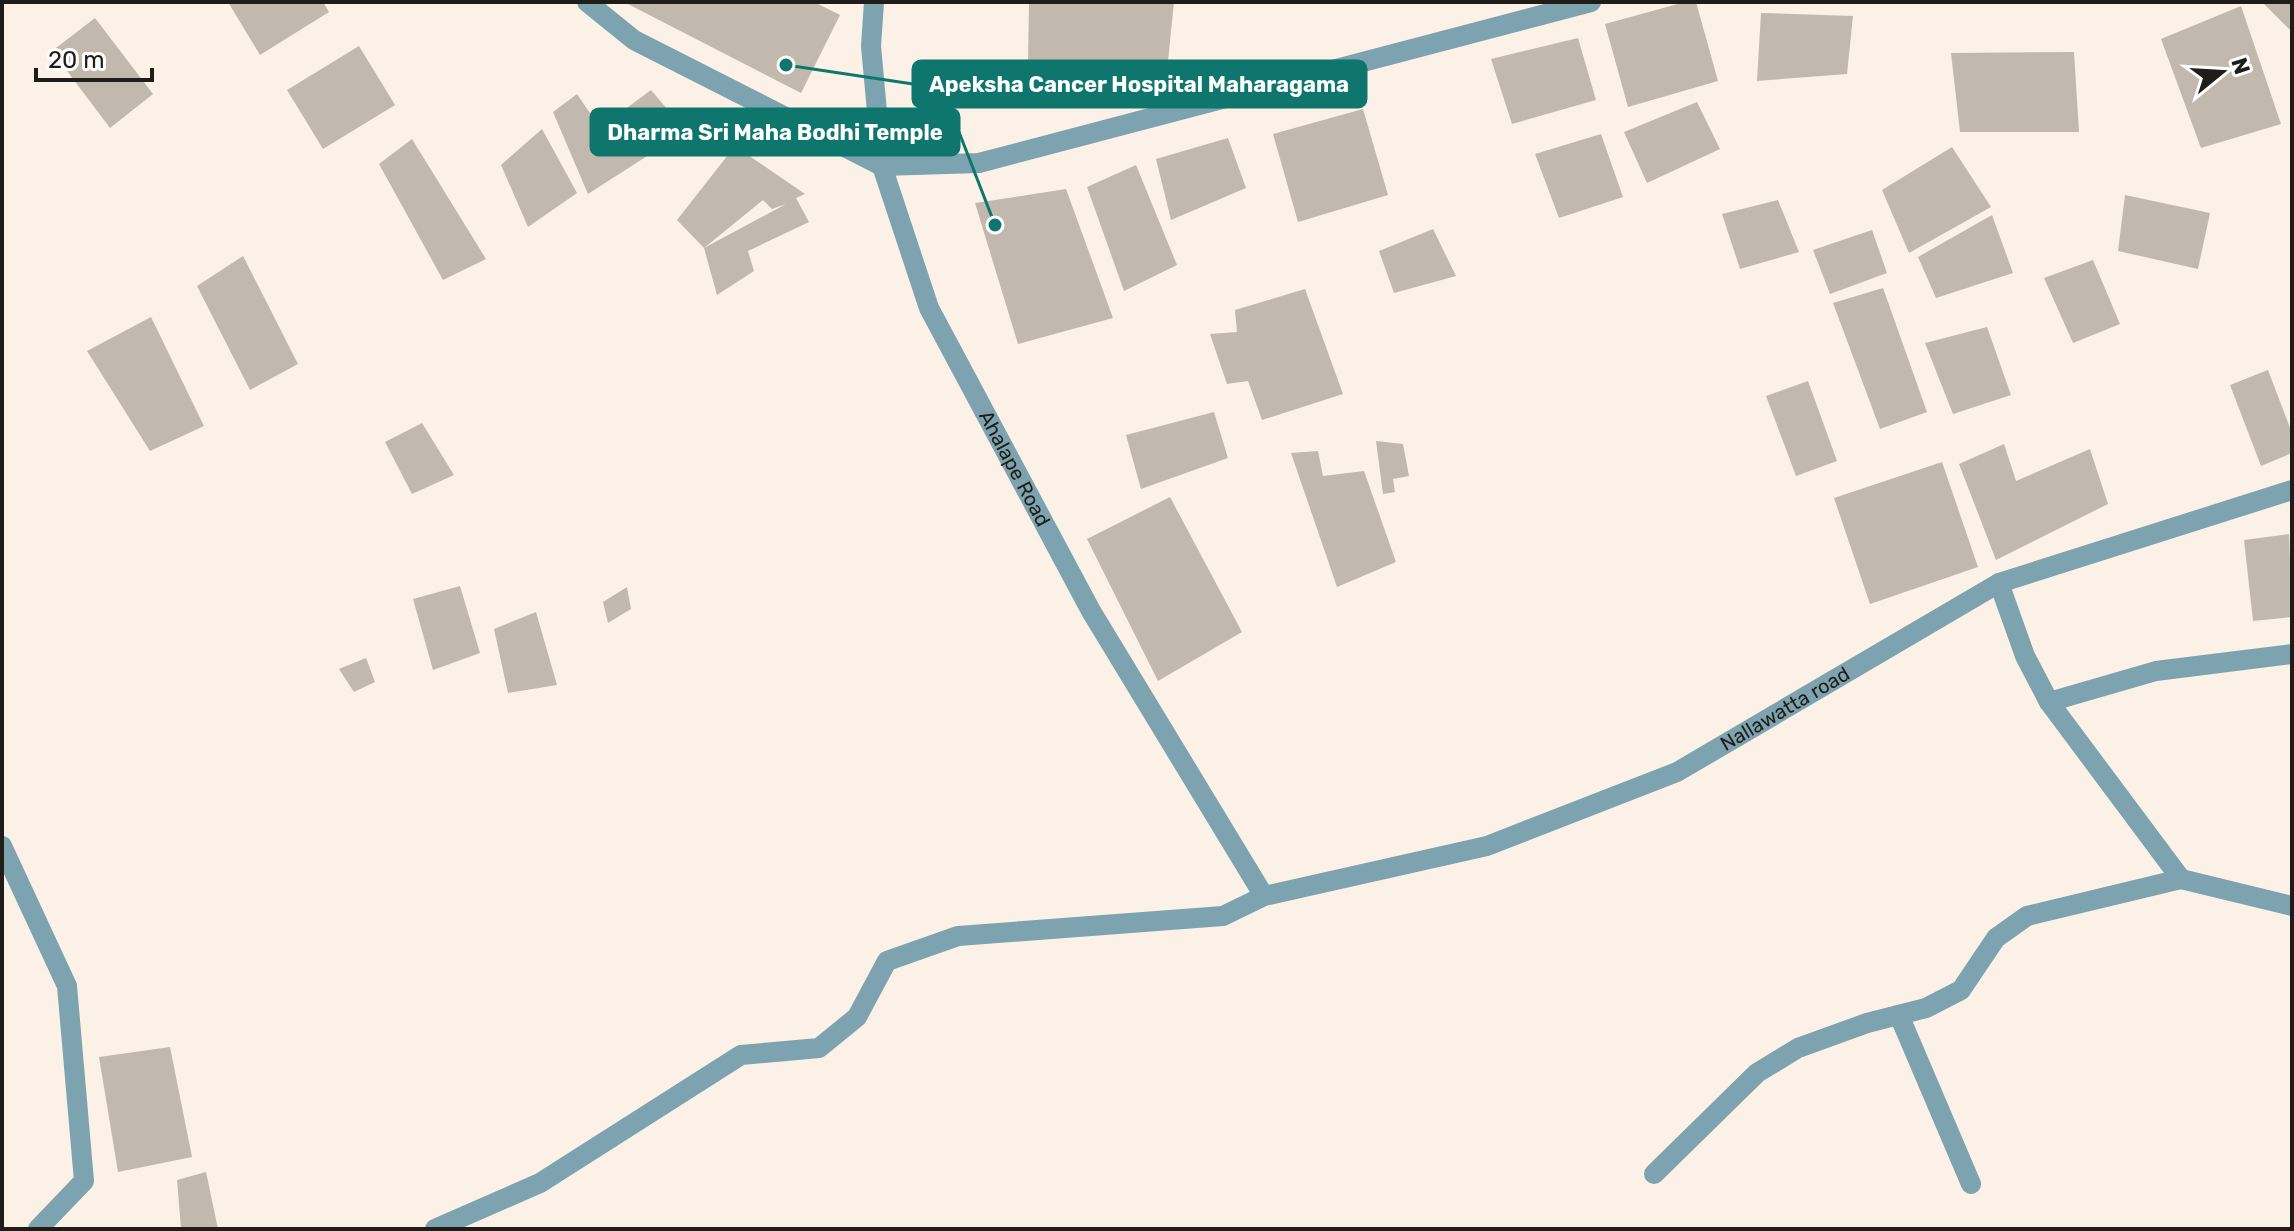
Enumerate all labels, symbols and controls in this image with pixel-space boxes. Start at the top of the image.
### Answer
scale bar [36,32,152,82]
north arrow [2182,32,2262,112]
text: 20 m [48,46,105,74]
text: N [2225,54,2256,78]
callout: Apeksha Cancer Hospital Maharagama [913,61,1366,107]
text: Apeksha Cancer Hospital Maharagama [929,71,1349,98]
callout: Dharma Sri Maha Bodhi Temple [591,109,959,155]
text: Dharma Sri Maha Bodhi Temple [607,119,943,146]
street label: Ahalape Road [974,406,1055,530]
street label: Nallawatta road [1716,661,1854,756]

